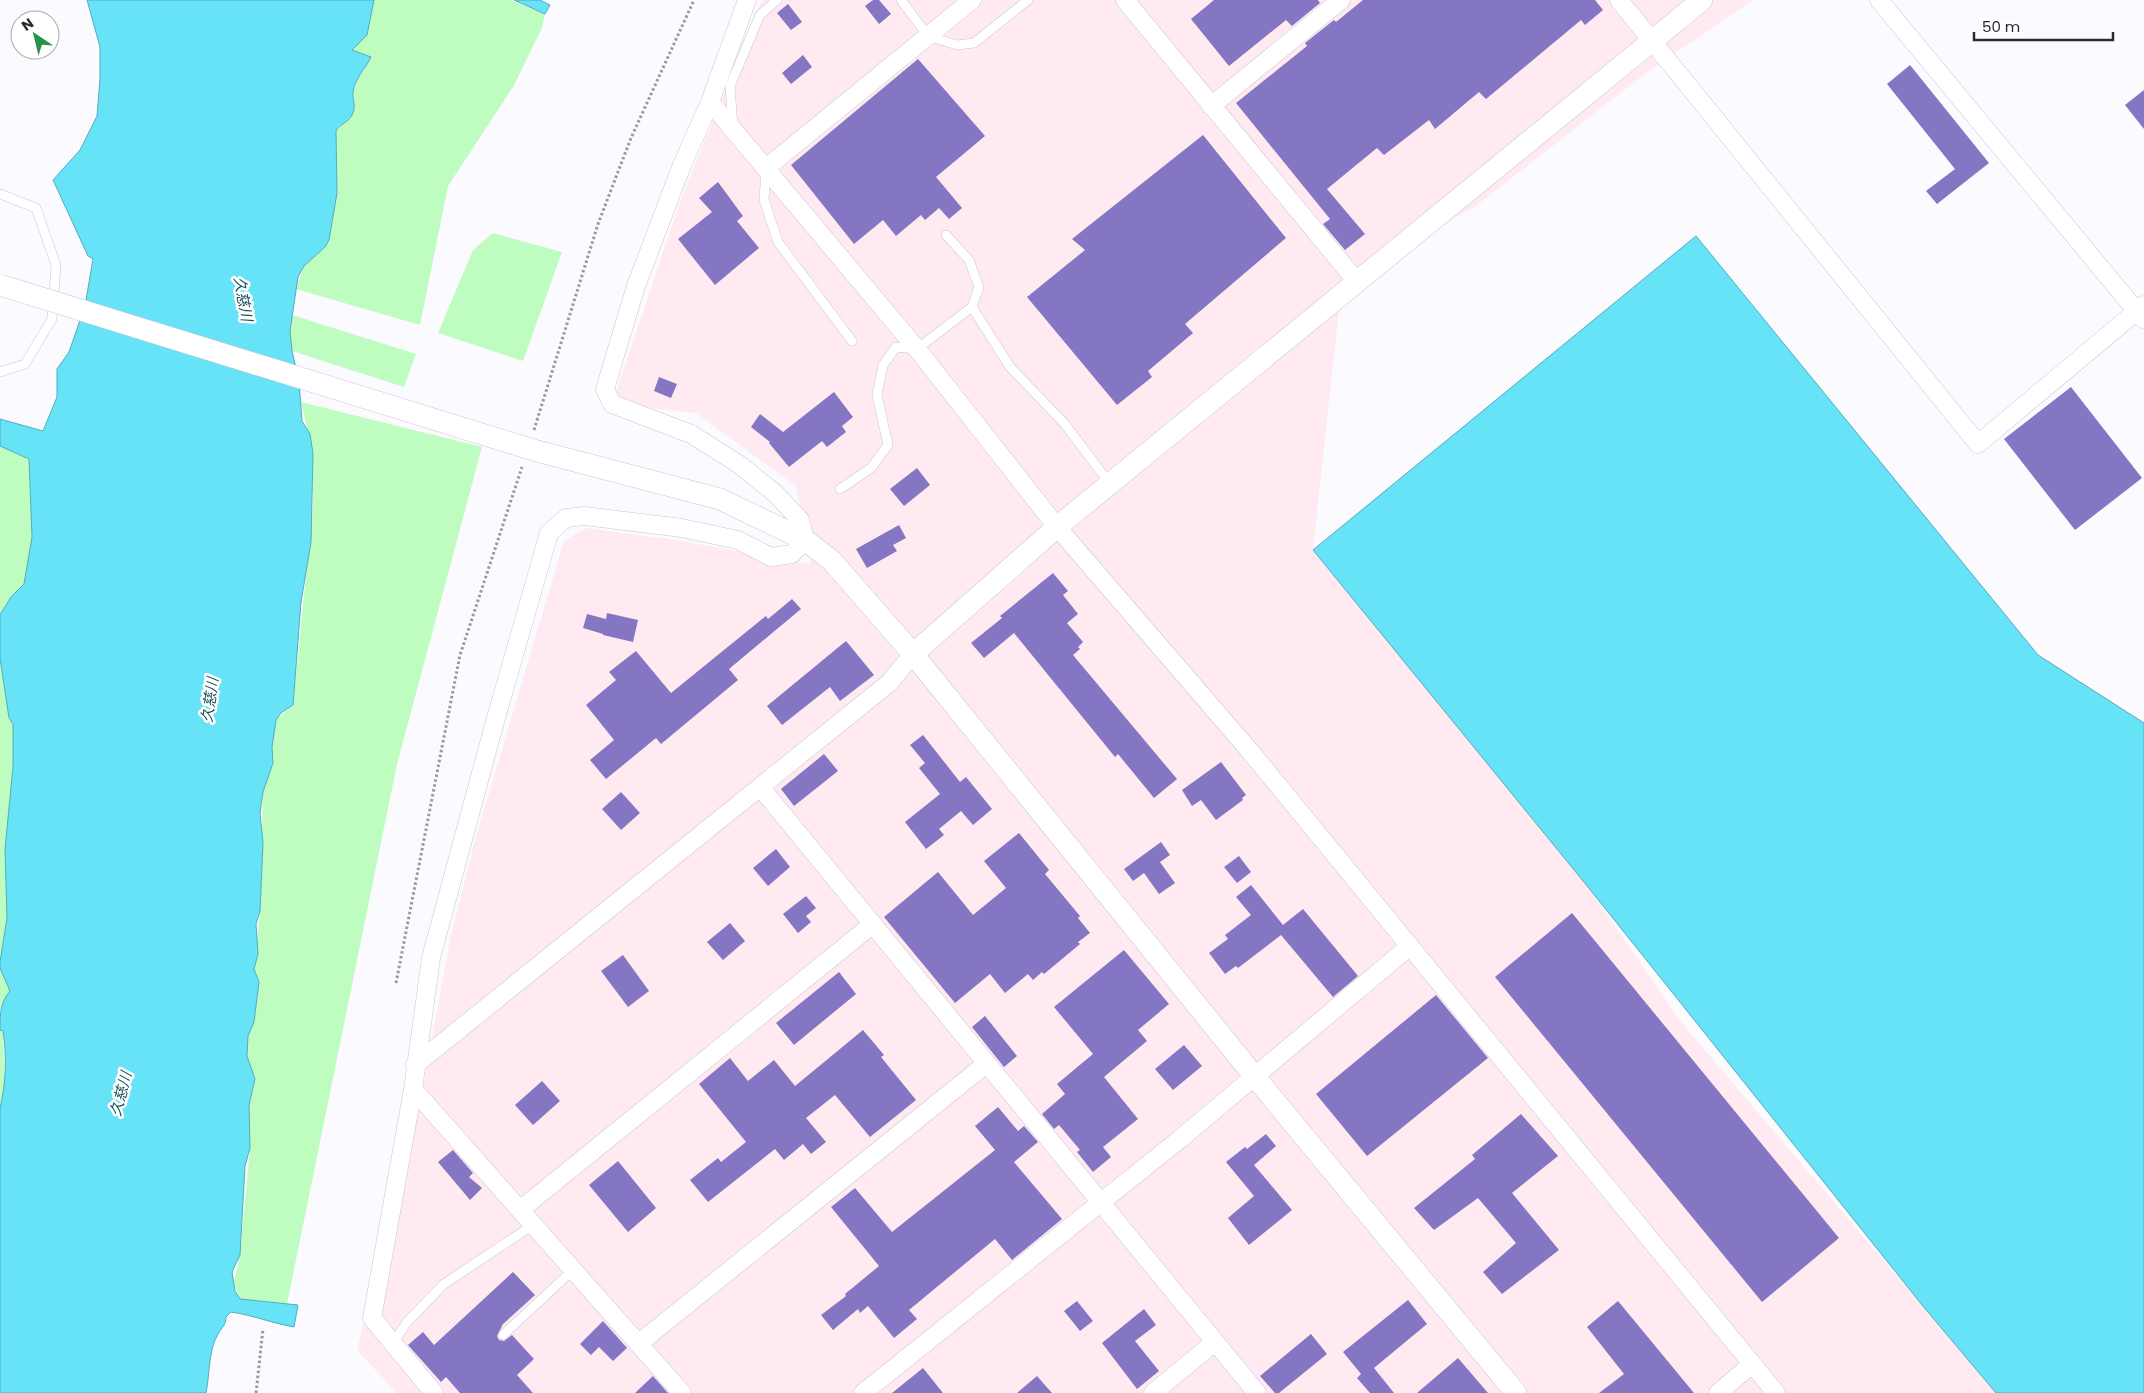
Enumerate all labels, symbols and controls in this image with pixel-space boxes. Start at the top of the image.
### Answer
north arrow [10,10,60,60]
scale bar [1974,10,2113,42]
text: N [17,13,38,36]
text: 50 m [1982,16,2020,37]
water label: 久慈川 [229,275,258,325]
water label: 久慈川 [196,674,223,724]
water label: 久慈川 [105,1067,137,1118]

